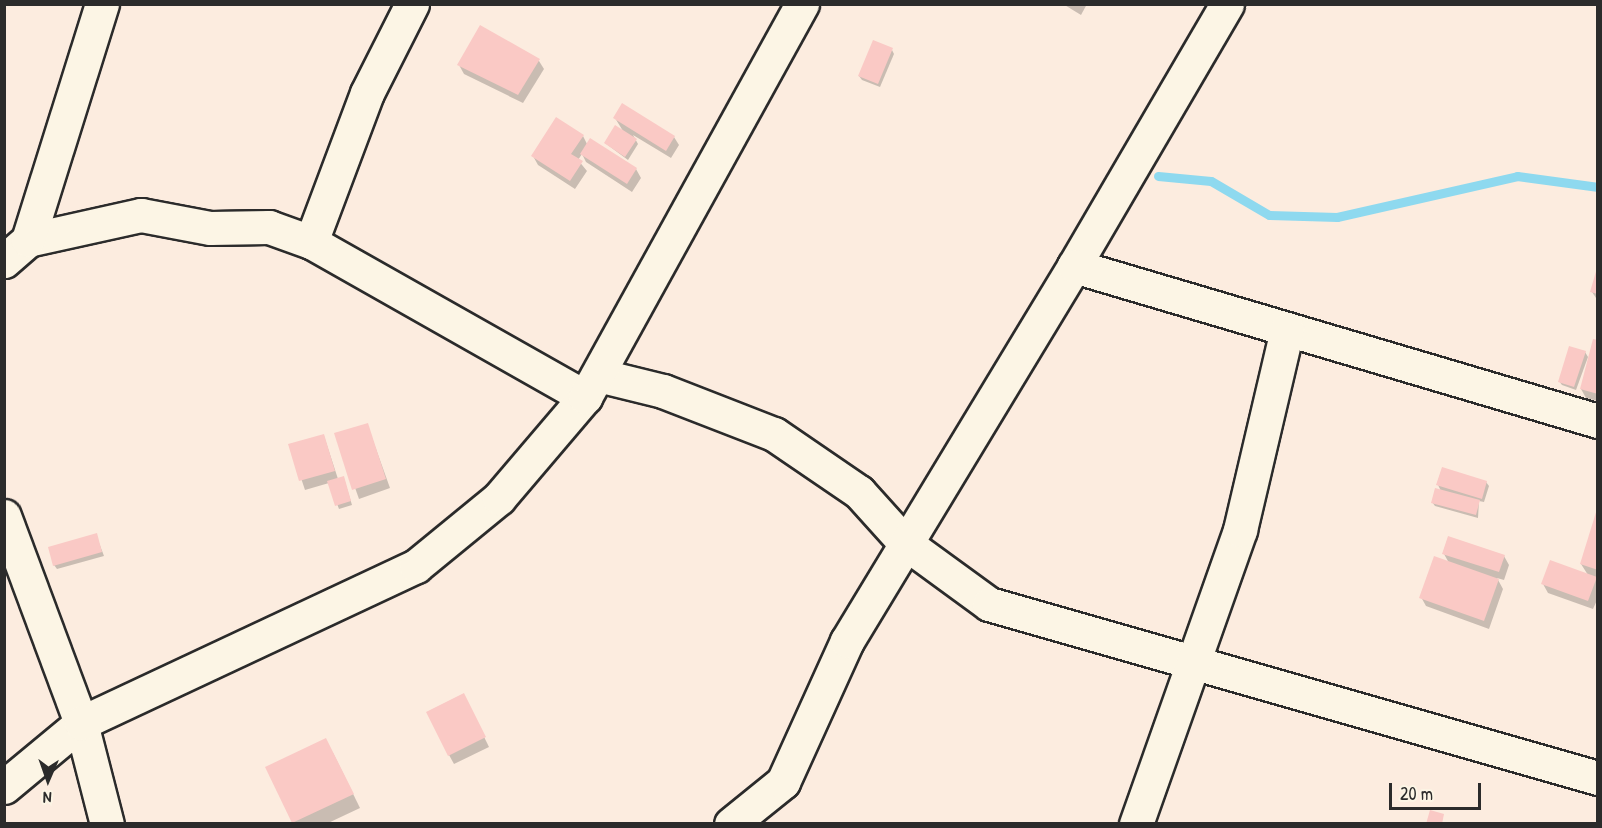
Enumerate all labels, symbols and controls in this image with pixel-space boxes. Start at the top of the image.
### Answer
north arrow [18,750,78,810]
scale bar [1392,771,1484,809]
text: 20 m [1400,781,1433,806]
text: N [43,787,52,809]

